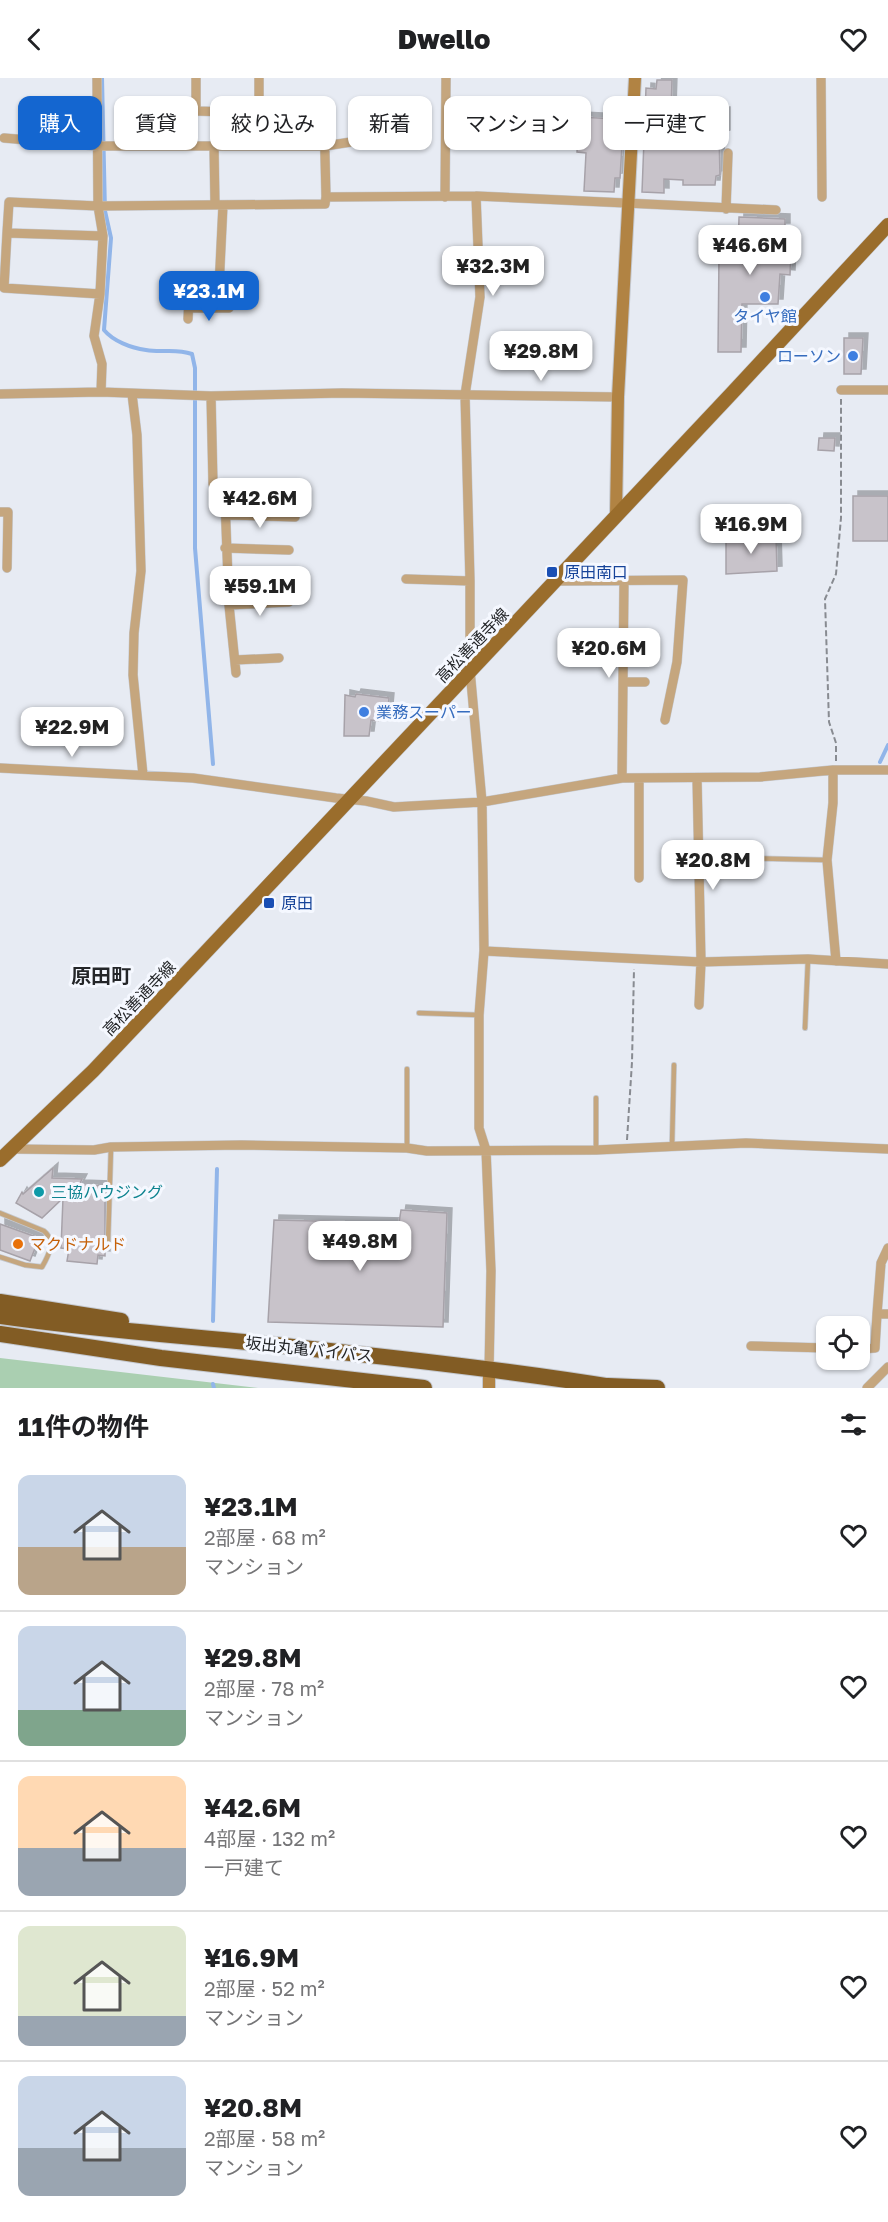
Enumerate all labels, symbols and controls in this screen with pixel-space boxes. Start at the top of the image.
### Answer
icon: back [18,23,51,56]
text: Dwello [398,23,490,55]
icon: heart [837,23,870,56]
chip: 購入 [18,96,102,150]
chip: 賃貸 [114,96,198,150]
chip: 絞り込み [210,96,336,150]
chip: 新着 [348,96,432,150]
chip: マンション [444,96,591,150]
chip: 一戸建て [603,96,729,150]
pin: ¥46.6M [701,225,799,276]
text: ¥46.6M [712,232,788,256]
pin: ¥32.3M [444,246,542,297]
text: ¥32.3M [456,253,530,277]
pin: ¥23.1M [160,271,258,322]
text: ¥23.1M [173,278,245,302]
marker: タイヤ館 [758,290,772,304]
place label: タイヤ館 [733,306,797,326]
pin: ¥29.8M [492,331,590,382]
text: ¥29.8M [503,338,579,362]
place label: ローソン [777,346,841,366]
marker: ローソン [846,349,860,363]
pin: ¥42.6M [211,478,309,529]
text: ¥42.6M [223,485,297,509]
pin: ¥16.9M [702,504,800,555]
text: ¥16.9M [714,511,788,535]
place label: 原田南口 [564,562,628,582]
marker: 原田南口 [545,565,559,579]
pin: ¥59.1M [211,566,309,617]
text: ¥59.1M [224,573,296,597]
street label: 高松善通寺線 [431,604,513,686]
pin: ¥20.6M [560,628,658,679]
text: ¥20.6M [571,635,647,659]
place label: 業務スーパー [376,702,472,722]
marker: 業務スーパー [357,705,371,719]
pin: ¥22.9M [23,707,121,758]
text: ¥22.9M [35,714,109,738]
pin: ¥20.8M [664,840,762,891]
text: ¥20.8M [675,847,751,871]
place label: 原田 [281,893,313,913]
marker: 原田 [262,896,276,910]
street label: 高松善通寺線 [98,957,180,1039]
district label: 原田町 [71,963,131,987]
place label: 三協ハウジング [51,1182,163,1202]
marker: 三協ハウジング [32,1185,46,1199]
pin: ¥49.8M [311,1221,409,1272]
text: ¥49.8M [322,1228,398,1252]
place label: マクドナルド [30,1234,126,1254]
marker: マクドナルド [11,1237,25,1251]
map controls [816,1316,870,1370]
button: locate [816,1316,870,1370]
street label: 坂出丸亀バイパス [244,1332,374,1366]
icon: filters [837,1408,870,1441]
text: 11件の物件 [18,1411,149,1442]
text: ¥23.1M [204,1491,298,1522]
icon: home [66,1499,138,1571]
icon: heart [837,1519,870,1552]
text: 2部屋 · 68 m² [204,1525,326,1549]
text: マンション [204,1554,304,1578]
text: ¥29.8M [204,1642,302,1673]
icon: home [66,1650,138,1722]
icon: heart [837,1670,870,1703]
text: 2部屋 · 78 m² [204,1676,324,1700]
text: マンション [204,1705,304,1729]
text: ¥42.6M [204,1792,301,1823]
icon: home [66,1800,138,1872]
icon: heart [837,1820,870,1853]
text: 4部屋 · 132 m² [204,1826,335,1850]
text: 一戸建て [204,1855,284,1879]
text: ¥16.9M [204,1942,299,1973]
icon: home [66,1950,138,2022]
icon: heart [837,1970,870,2003]
text: 2部屋 · 52 m² [204,1976,325,2000]
text: マンション [204,2005,304,2029]
text: ¥20.8M [204,2092,302,2123]
icon: home [66,2100,138,2172]
icon: heart [837,2120,870,2153]
text: 2部屋 · 58 m² [204,2126,325,2150]
text: マンション [204,2155,304,2179]

